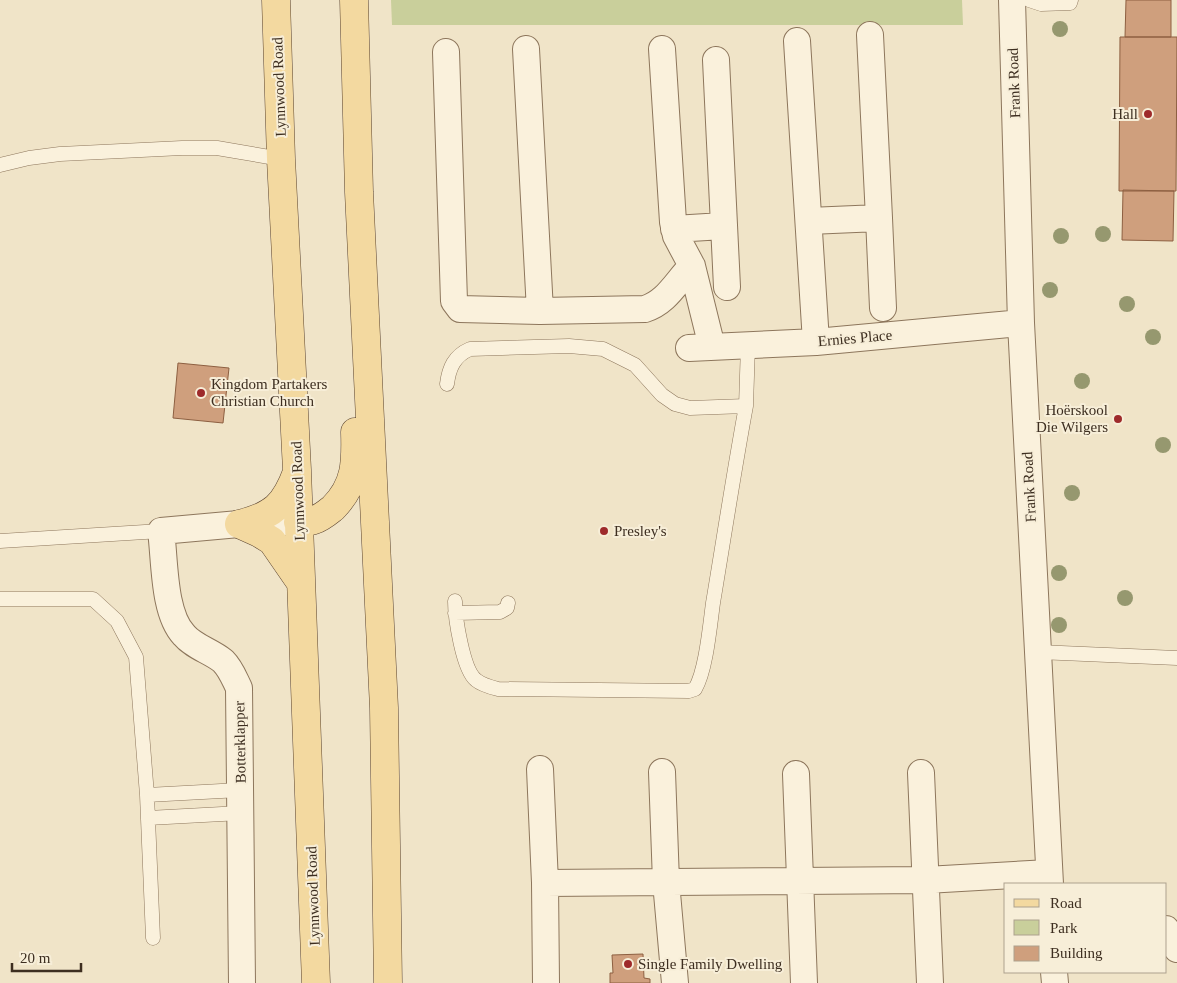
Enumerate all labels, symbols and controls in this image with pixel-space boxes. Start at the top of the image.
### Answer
street label: Lynnwood Road [269,36,289,137]
street label: Frank Road [1005,47,1023,118]
place label: Hall [1112,106,1138,122]
marker: Hall [1142,108,1154,120]
street label: Ernies Place [817,327,893,349]
place label: Kingdom Partakers Christian Church [211,376,327,409]
marker: Kingdom Partakers Christian Church [195,387,207,399]
place label: Hoërskool Die Wilgers [1036,402,1108,435]
marker: Hoërskool Die Wilgers [1112,413,1124,425]
street label: Lynnwood Road [288,440,308,541]
street label: Frank Road [1019,451,1039,523]
place label: Presley's [614,523,667,539]
marker: Presley's [598,525,610,537]
street label: Botterklapper [231,701,249,783]
street label: Lynnwood Road [303,845,323,946]
legend [1004,883,1167,973]
text: Road [1050,895,1082,911]
text: Park [1050,920,1078,936]
scale bar [12,940,81,972]
text: Building [1050,945,1103,961]
text: 20 m [20,950,51,966]
place label: Single Family Dwelling [638,956,783,972]
marker: Single Family Dwelling [622,958,634,970]

